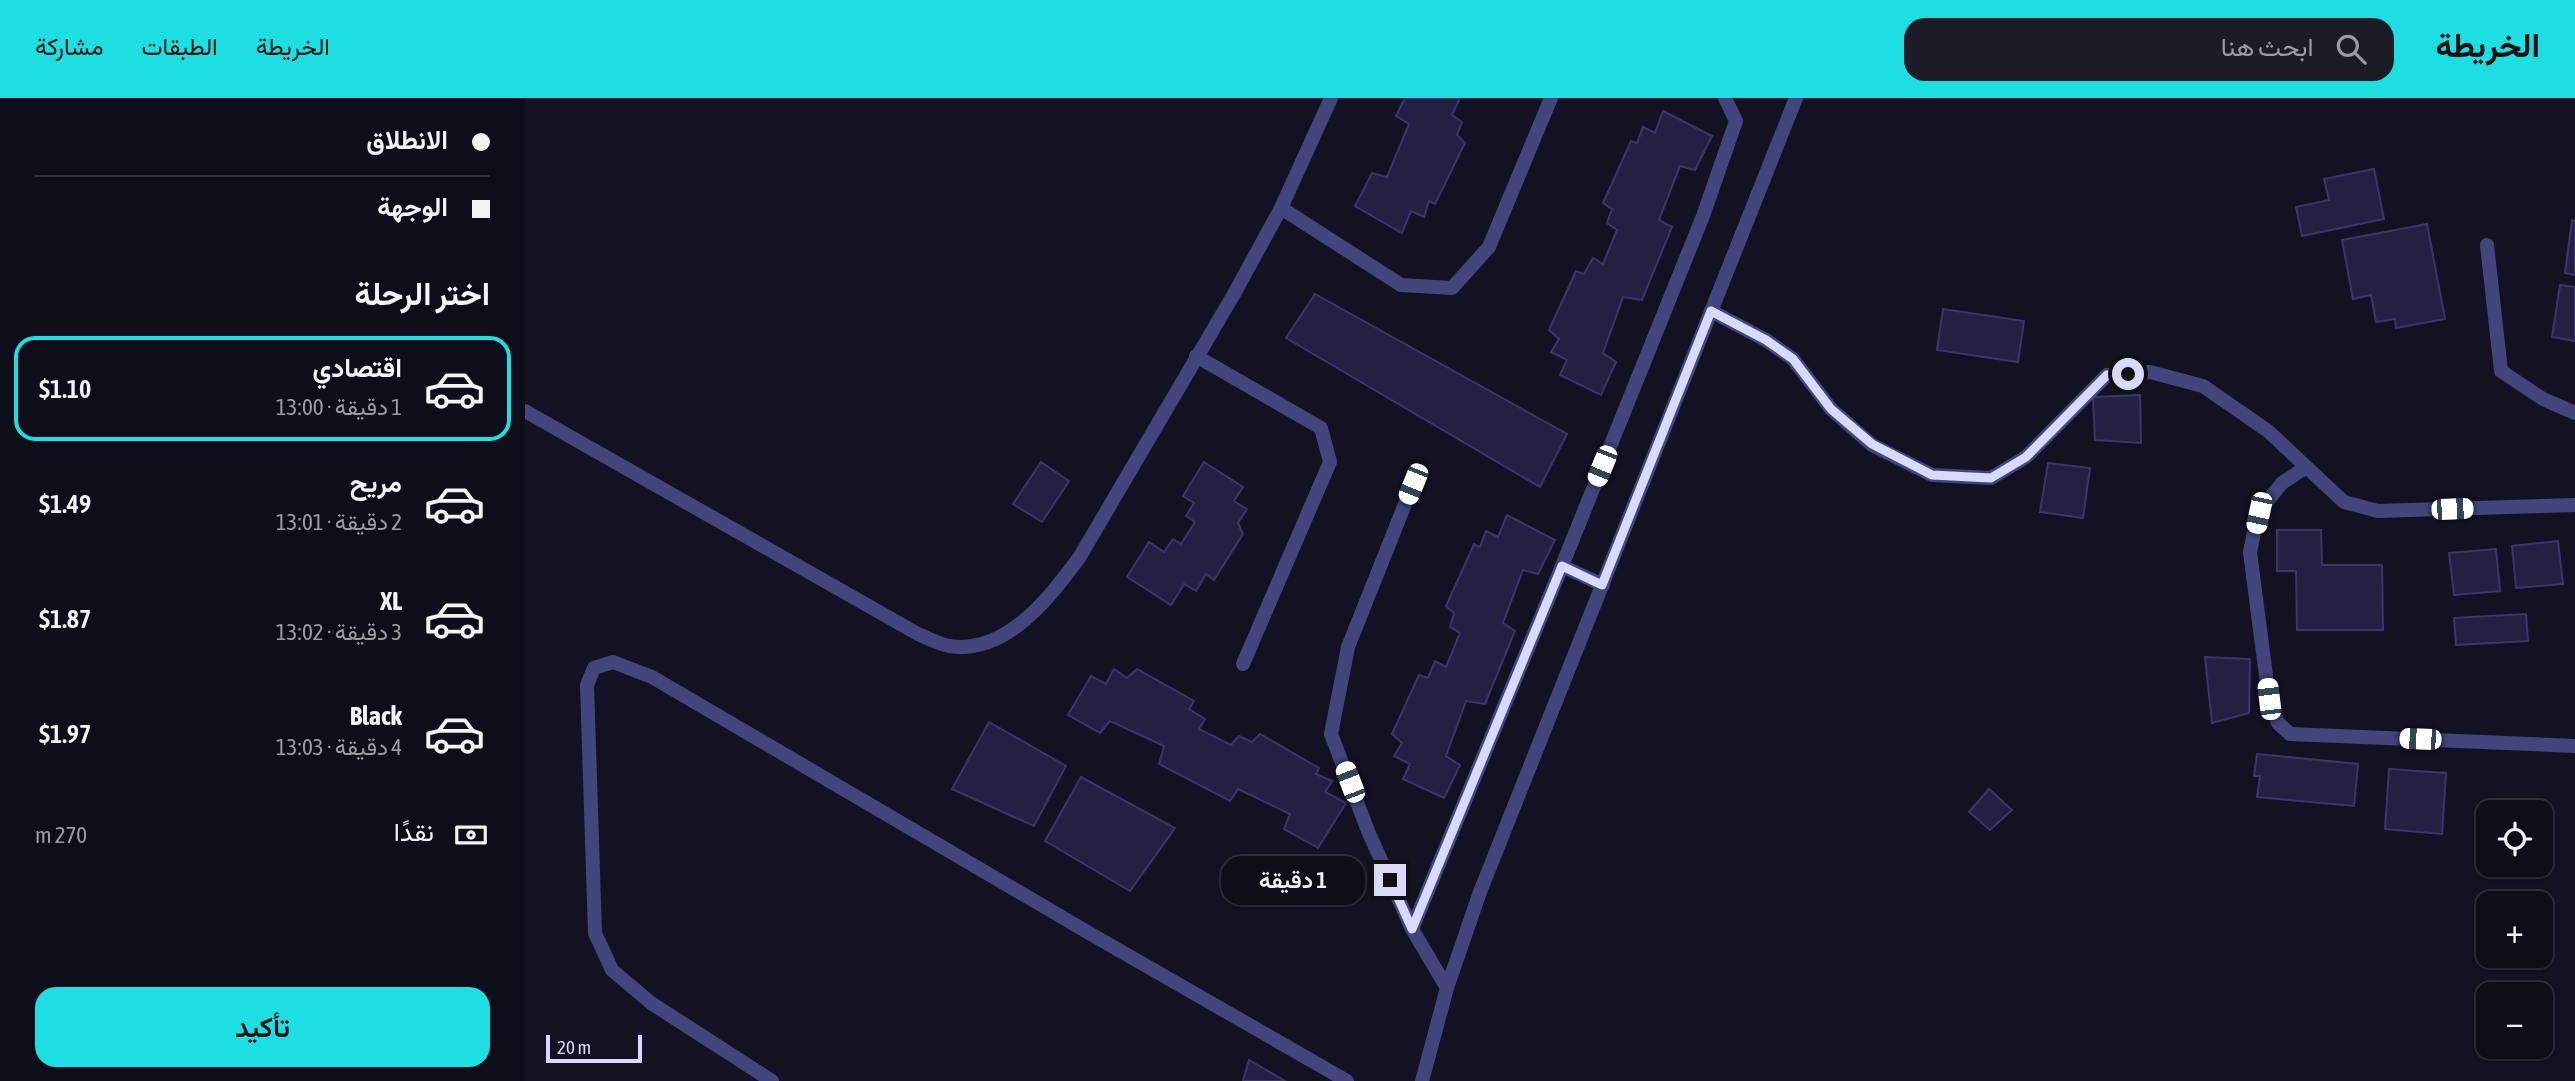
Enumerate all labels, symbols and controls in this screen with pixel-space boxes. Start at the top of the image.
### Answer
search box [1904,18,2394,81]
text: الخريطة [2436,26,2540,64]
icon: search [2332,30,2370,68]
text: ابحث هنا [2221,32,2314,62]
text: مشاركة [35,33,103,60]
text: الطبقات [141,33,218,60]
text: الخريطة [256,33,330,60]
text: الانطلاق [366,125,448,155]
text: الوجهة [377,192,448,222]
text: اختر الرحلة [354,275,490,312]
text: اقتصادي [313,353,402,383]
icon: car [423,357,486,420]
route start [2112,358,2144,390]
text: $1.10 [39,374,91,404]
text: 1 دقيقة · 13:00 [276,394,402,420]
car [1585,443,1620,489]
car [1396,461,1431,507]
text: مريح [350,468,402,498]
icon: car [423,472,486,535]
text: $1.49 [39,489,91,519]
car [2245,490,2274,536]
car [2431,498,2474,520]
text: 2 دقيقة · 13:01 [276,509,402,535]
text: XL [380,586,402,616]
icon: car [423,587,486,650]
text: $1.87 [39,604,91,634]
text: 3 دقيقة · 13:02 [276,619,402,645]
car [2257,677,2282,721]
text: Black [350,701,402,731]
icon: car [423,702,486,765]
text: $1.97 [39,719,91,749]
car [2399,728,2442,750]
text: 4 دقيقة · 13:03 [276,734,402,760]
car [1333,759,1368,805]
map controls [2476,800,2553,1059]
button: locate [2476,800,2553,877]
icon: cash [452,816,490,854]
text: نقدًا [394,817,434,847]
text: 270 m [35,822,87,848]
callout: 1 دقيقة [1222,856,1365,904]
route end [1374,864,1406,896]
text: 1 دقيقة [1259,867,1327,893]
button: + [2476,891,2553,968]
button: − [2476,982,2553,1059]
button: تأكيد [35,987,490,1067]
scale bar [546,1032,642,1064]
text: 20 m [557,1036,591,1058]

